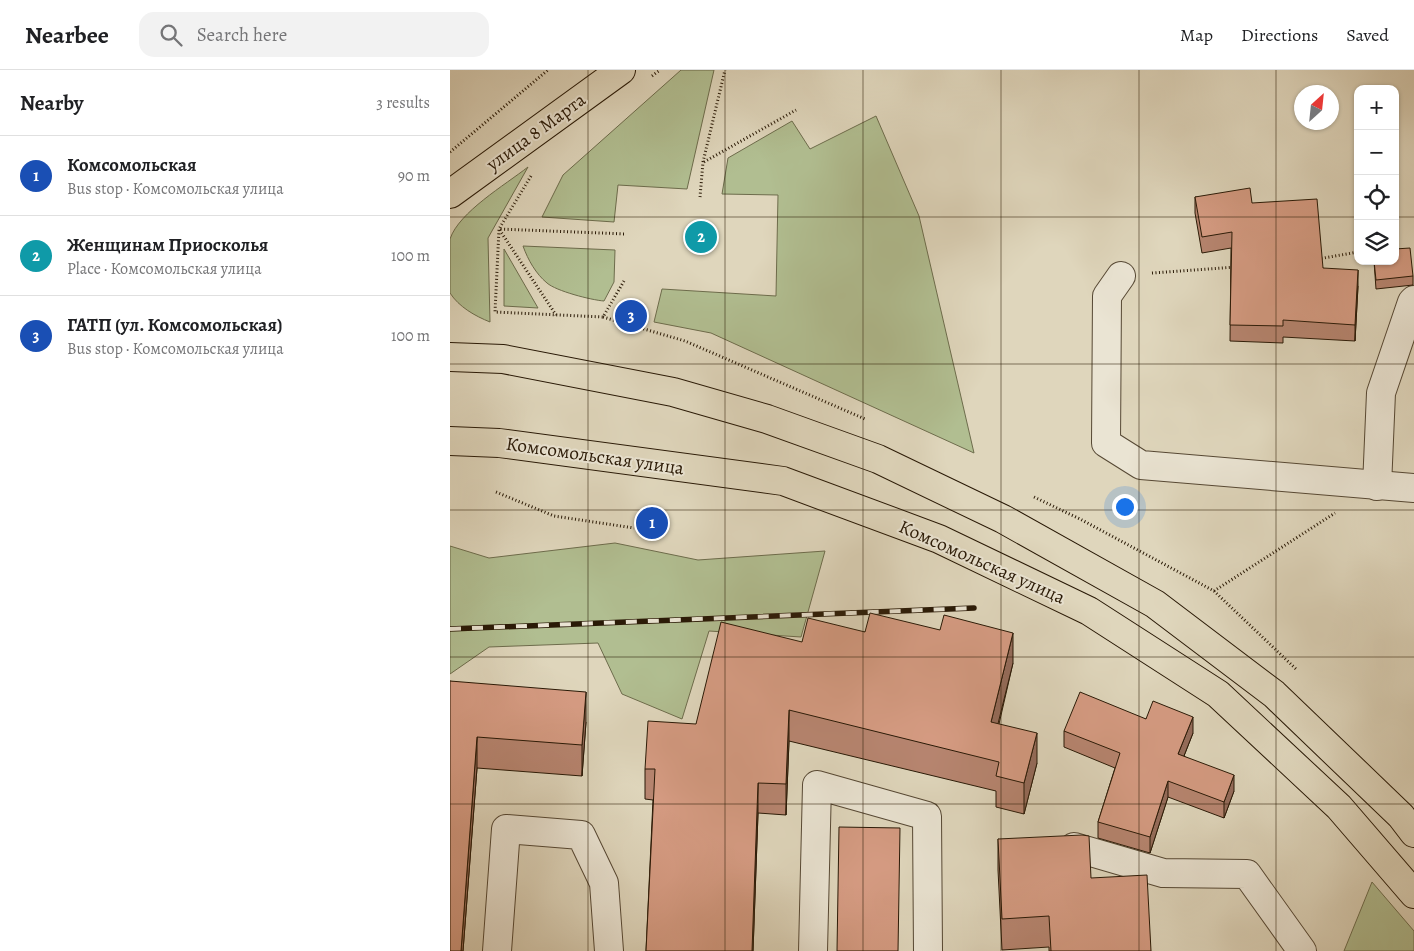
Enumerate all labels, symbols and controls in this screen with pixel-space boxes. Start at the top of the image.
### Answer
search box [139,12,489,57]
text: Nearbee [25,19,109,51]
icon: search [157,21,185,49]
text: Search here [197,22,287,48]
text: Map [1180,23,1213,47]
text: Directions [1241,23,1318,47]
text: Saved [1346,23,1389,47]
north arrow [1294,85,1339,130]
map controls [1354,85,1399,265]
button: + [1354,85,1399,130]
street label: улица 8 Марта [480,87,591,178]
text: Nearby [20,89,83,117]
text: 3 results [376,92,430,114]
button: − [1354,130,1399,175]
text: Комсомольская [67,152,197,178]
text: 1 [33,165,39,187]
text: 90 m [398,165,430,187]
button: locate [1354,175,1399,220]
text: Bus stop · Комсомольская улица [67,178,284,200]
pin: 2 [685,218,717,256]
button: layers [1354,220,1399,265]
text: Женщинам Приосколья [67,232,268,258]
text: 2 [32,245,40,267]
text: 100 m [391,245,430,267]
text: Place · Комсомольская улица [67,258,262,280]
pin: 3 [615,297,647,335]
text: ГАТП (ул. Комсомольская) [67,312,283,338]
text: 3 [33,325,39,347]
text: 100 m [391,325,430,347]
text: Bus stop · Комсомольская улица [67,338,284,360]
street label: Комсомольская улица [504,431,686,481]
your location [1112,494,1138,520]
pin: 1 [636,504,668,542]
street label: Комсомольская улица [895,514,1069,610]

